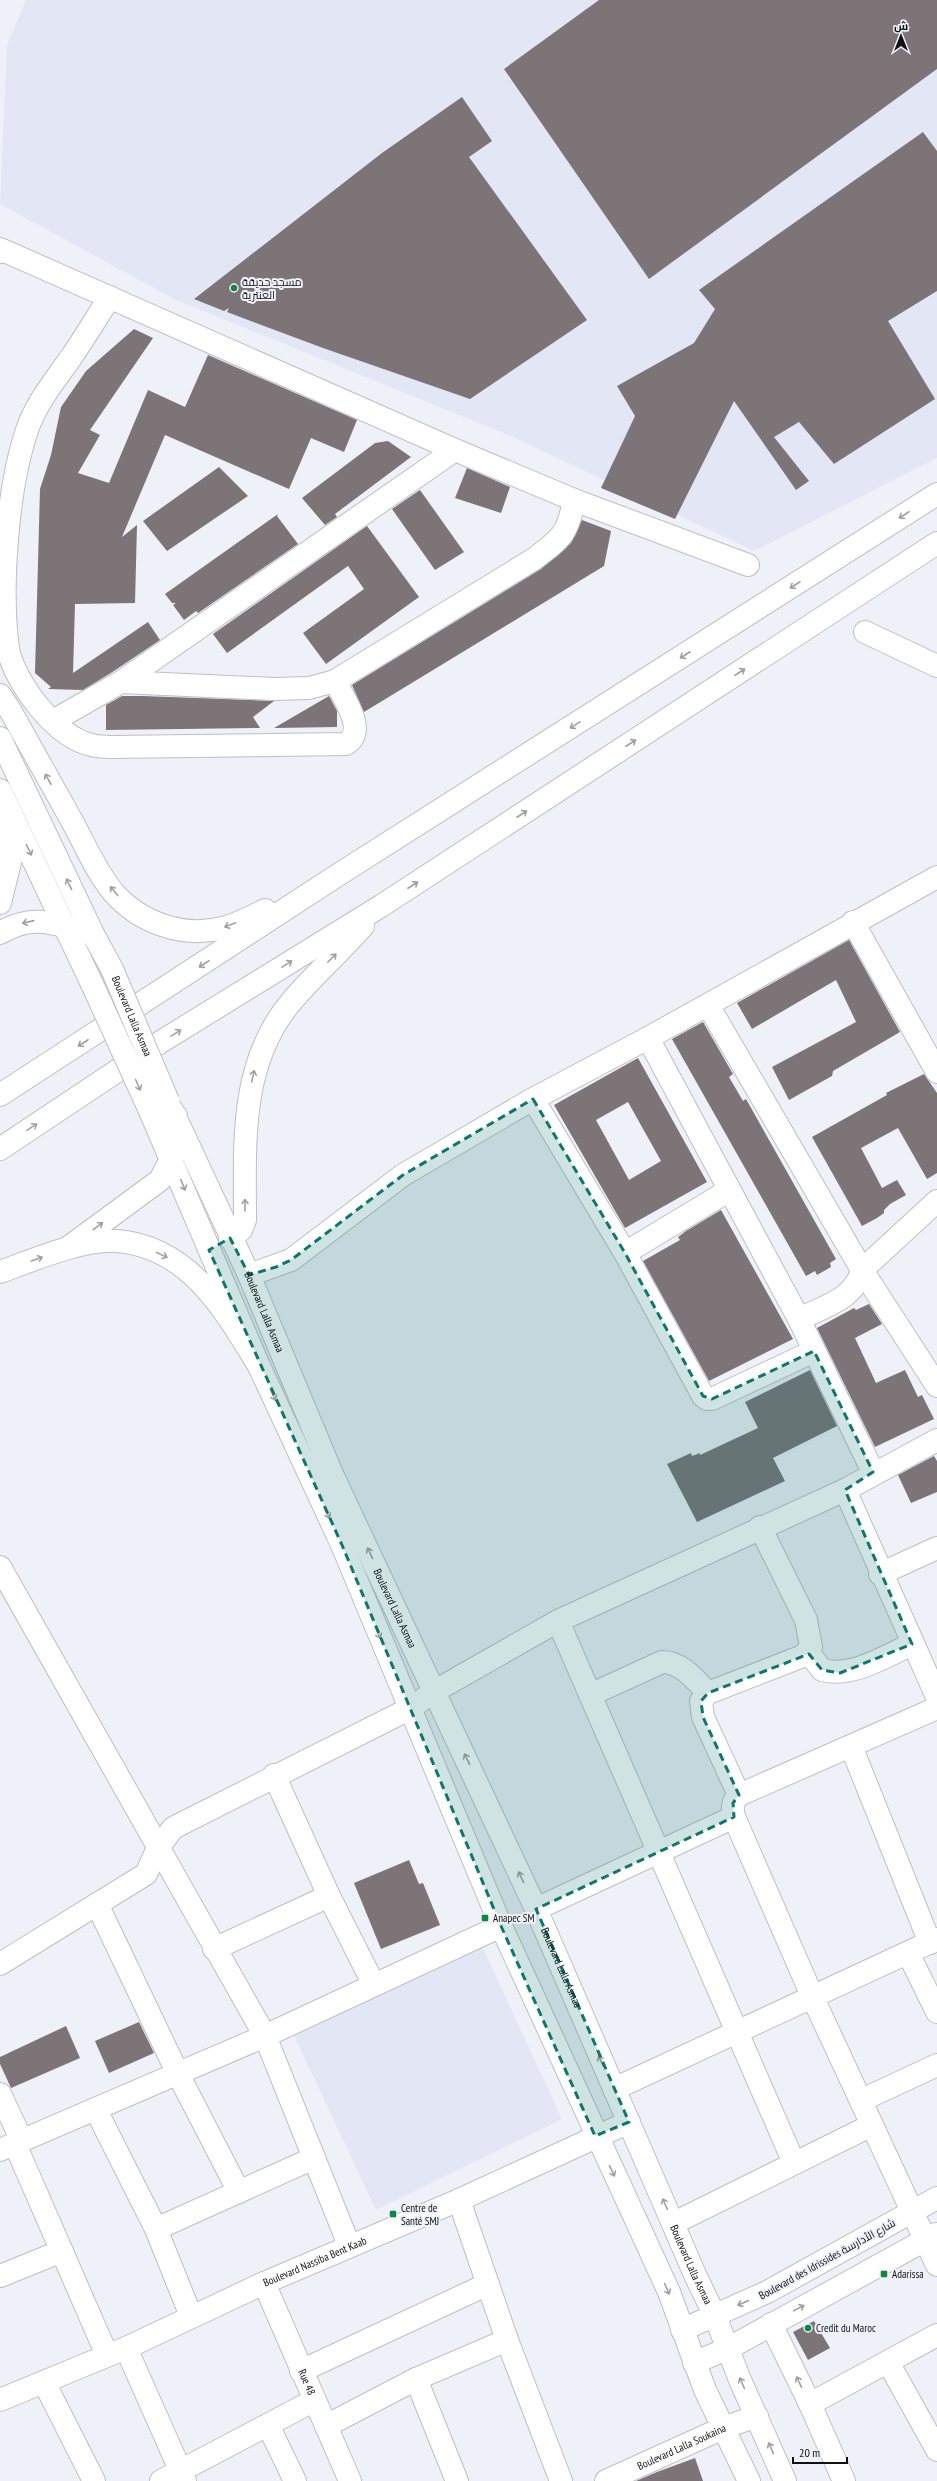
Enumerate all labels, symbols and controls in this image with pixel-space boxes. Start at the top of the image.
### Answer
north arrow [881,16,921,56]
text: ش [894,19,908,33]
place label: مسجد حديقة العنترية [242,275,302,302]
marker: مسجد حديقة العنترية [229,283,239,293]
one-way arrow [899,511,910,519]
one-way arrow [790,581,801,589]
one-way arrow [679,652,691,660]
one-way arrow [734,667,746,675]
one-way arrow [570,721,581,729]
one-way arrow [625,738,637,746]
one-way arrow [44,773,51,785]
one-way arrow [516,809,528,817]
one-way arrow [26,844,33,856]
one-way arrow [65,878,72,890]
one-way arrow [407,880,419,888]
one-way arrow [109,885,118,896]
one-way arrow [22,919,35,926]
one-way arrow [225,922,237,930]
one-way arrow [327,953,337,963]
one-way arrow [198,959,209,968]
one-way arrow [281,960,292,968]
street label: Boulevard Lalla Asmaa [109,974,155,1058]
one-way arrow [170,1028,182,1036]
one-way arrow [77,1039,89,1047]
one-way arrow [250,1070,258,1083]
one-way arrow [135,1079,142,1091]
one-way arrow [27,1123,38,1131]
one-way arrow [180,1179,187,1191]
one-way arrow [241,1199,249,1212]
one-way arrow [93,1221,104,1230]
one-way arrow [156,1252,168,1259]
one-way arrow [30,1255,43,1262]
street label: Boulevard Lalla Asmaa [241,1269,287,1354]
one-way arrow [270,1389,277,1401]
one-way arrow [324,1507,331,1519]
one-way arrow [366,1547,373,1559]
street label: Boulevard Lalla Asmaa [370,1566,420,1650]
one-way arrow [375,1626,382,1638]
one-way arrow [463,1754,470,1766]
one-way arrow [517,1872,525,1884]
place label: Anapec SM [493,1911,534,1925]
marker: Anapec SM [480,1913,490,1923]
street label: Boulevard Lalla Asmaa [538,1925,585,2010]
one-way arrow [597,2055,605,2067]
one-way arrow [609,2165,616,2177]
one-way arrow [661,2198,668,2210]
place label: Centre de Santé SMJ [401,2201,439,2228]
marker: Centre de Santé SMJ [388,2209,398,2219]
street label: Boulevard des Idrissides شارع الأدارسة [756,2216,898,2303]
street label: Boulevard Lalla Asmaa [667,2223,715,2307]
street label: Boulevard Nassiba Bent Kaab [261,2233,369,2290]
place label: Adarissa [892,2267,924,2281]
marker: Adarissa [879,2269,889,2279]
one-way arrow [664,2283,671,2295]
one-way arrow [737,2300,749,2308]
one-way arrow [793,2304,805,2312]
place label: Credit du Maroc [816,2321,876,2335]
marker: Credit du Maroc [803,2323,813,2333]
street label: Rue 48 [295,2367,319,2397]
one-way arrow [795,2376,802,2388]
one-way arrow [738,2377,745,2389]
street label: Boulevard Lalla Soukaina [635,2421,728,2473]
scale bar [793,2439,847,2465]
one-way arrow [767,2443,775,2455]
text: 20 m [799,2445,820,2460]

